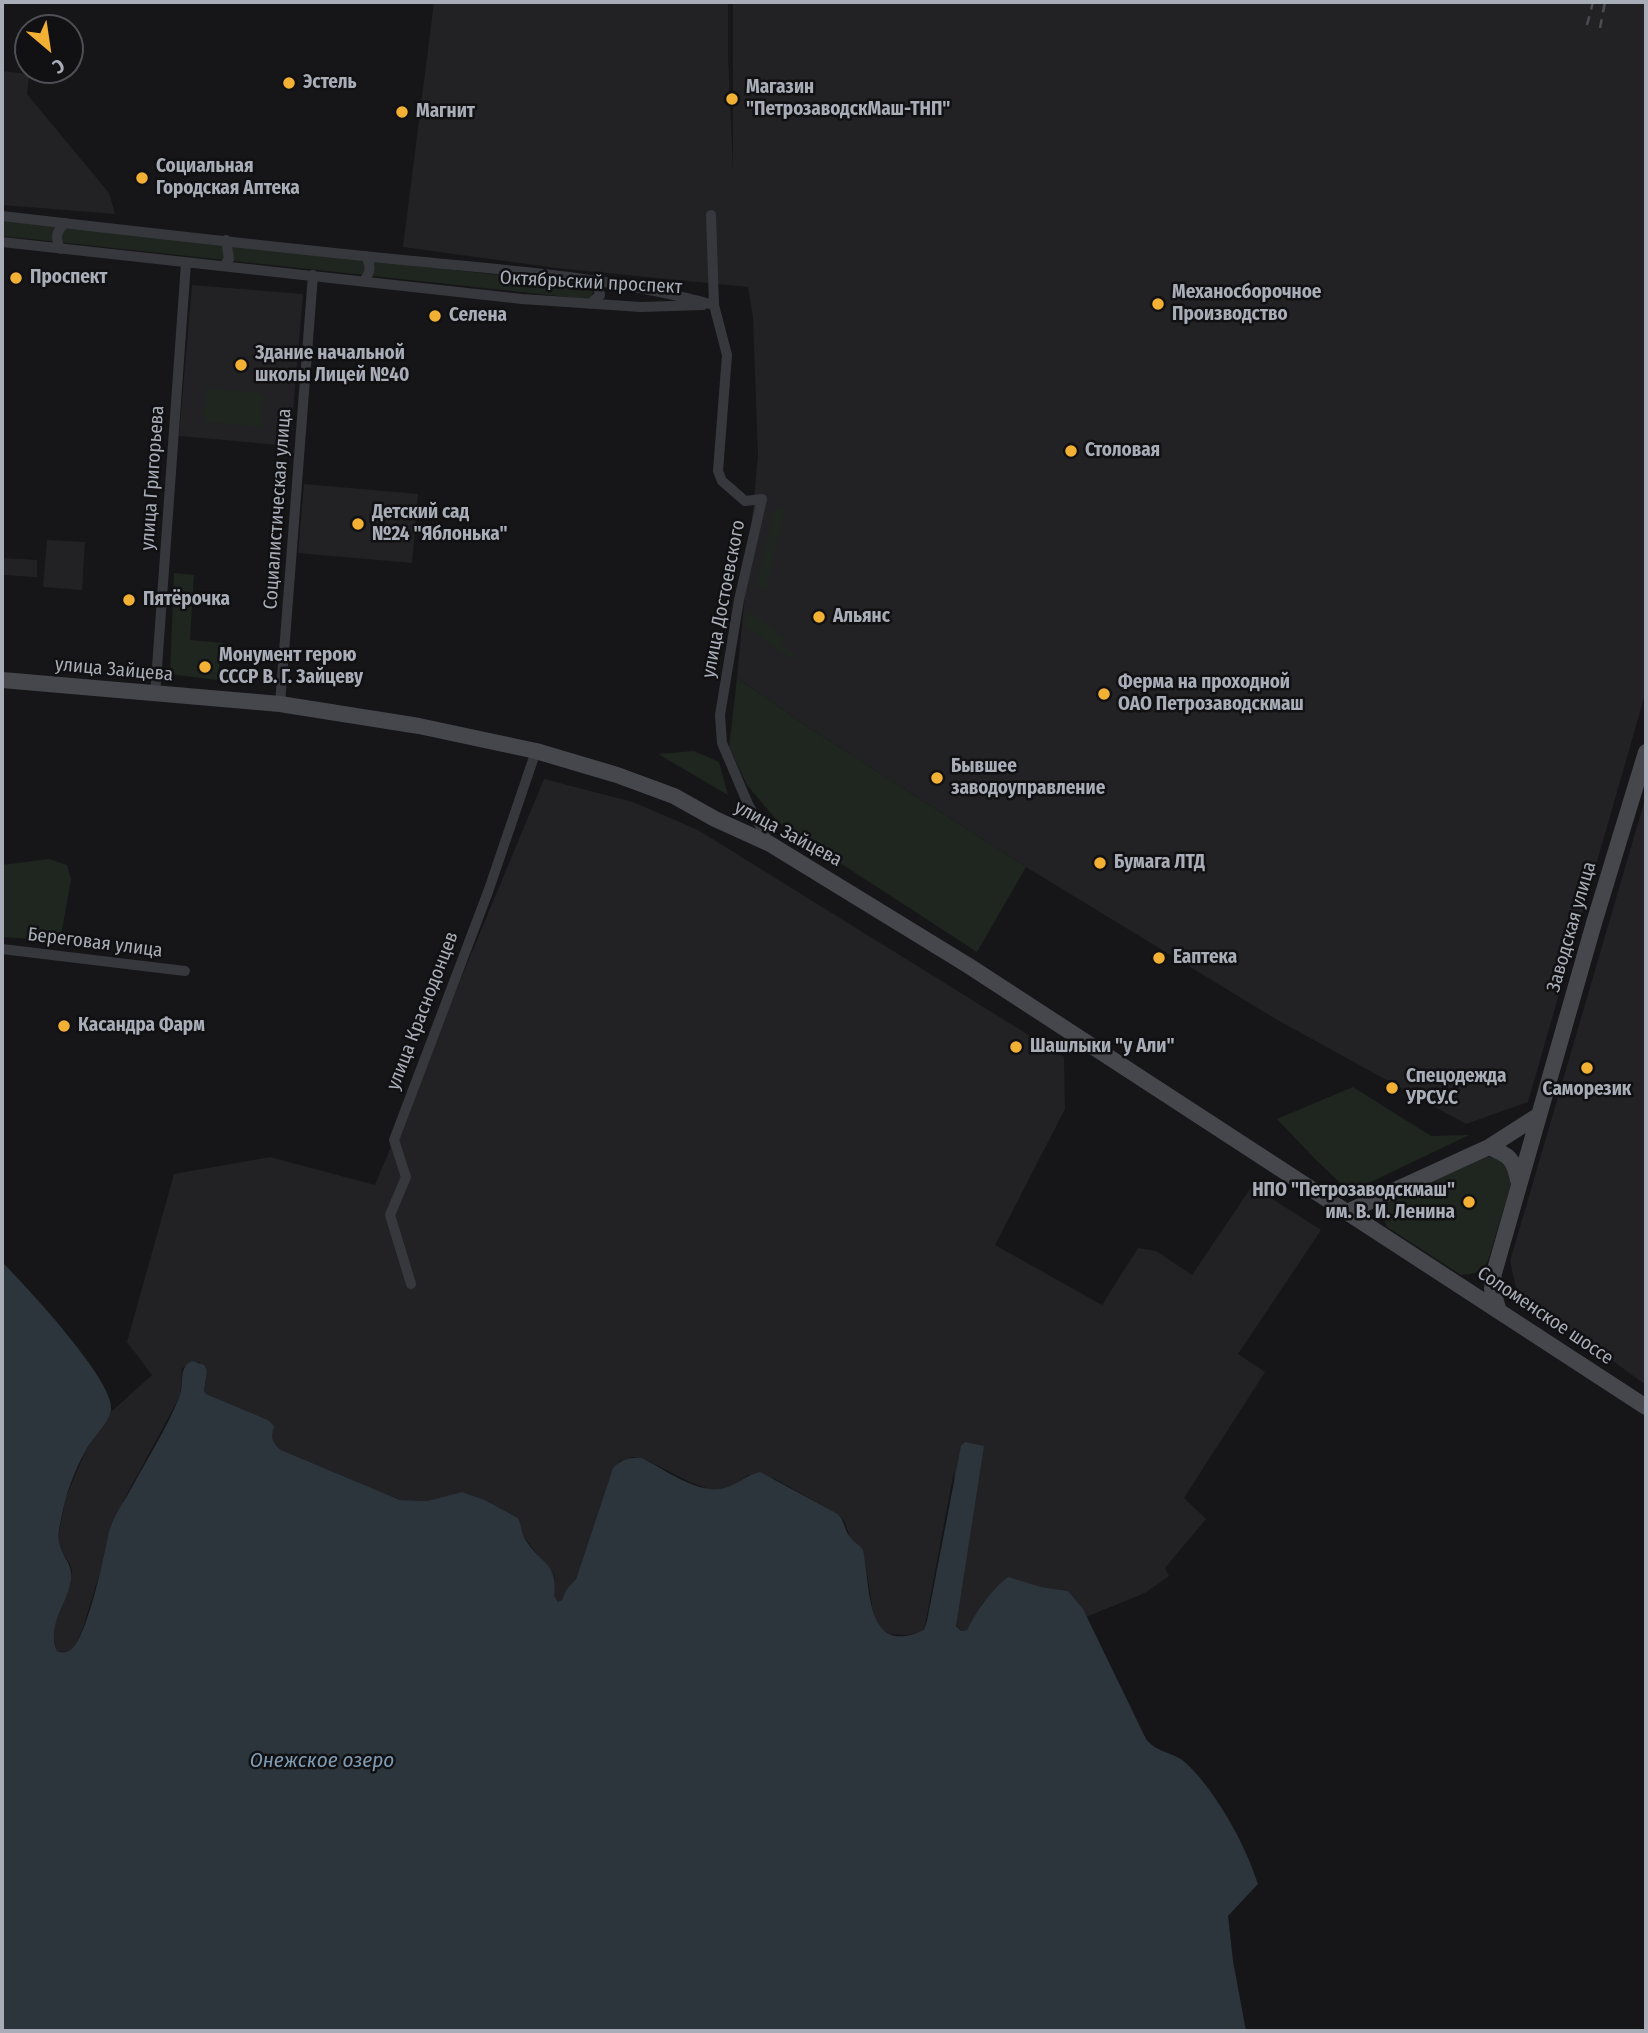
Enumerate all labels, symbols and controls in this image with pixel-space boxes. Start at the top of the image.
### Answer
north arrow [14,14,84,84]
text: С [49,54,68,79]
place label: Эстель [303,72,357,94]
marker: Эстель [281,75,297,91]
place label: Магазин "ПетрозаводскМаш-ТНП" [746,77,950,121]
marker: Магазин "ПетрозаводскМаш-ТНП" [724,91,740,107]
place label: Магнит [416,101,475,123]
marker: Магнит [394,104,410,120]
place label: Социальная Городская Аптека [156,156,300,200]
marker: Социальная Городская Аптека [134,170,150,186]
place label: Проспект [30,267,108,289]
street label: Октябрьский проспект [499,267,683,299]
marker: Проспект [8,270,24,286]
place label: Механосборочное Производство [1172,282,1321,326]
marker: Механосборочное Производство [1150,296,1166,312]
place label: Селена [449,305,507,327]
marker: Селена [427,308,443,324]
place label: Здание начальной школы Лицей №40 [255,343,409,387]
marker: Здание начальной школы Лицей №40 [233,357,249,373]
street label: улица Григорьева [137,405,169,551]
street label: Социалистическая улица [260,408,296,610]
place label: Столовая [1085,440,1160,462]
marker: Столовая [1063,443,1079,459]
place label: Детский сад №24 "Яблонька" [372,502,508,546]
marker: Детский сад №24 "Яблонька" [350,516,366,532]
street label: улица Достоевского [697,518,751,680]
place label: Пятёрочка [143,589,230,611]
marker: Пятёрочка [121,592,137,608]
place label: Альянс [833,606,890,628]
marker: Альянс [811,609,827,625]
place label: Монумент герою СССР В. Г. Зайцеву [219,645,363,689]
street label: улица Зайцева [54,653,174,687]
marker: Монумент герою СССР В. Г. Зайцеву [197,659,213,675]
place label: Ферма на проходной ОАО Петрозаводскмаш [1118,672,1304,716]
marker: Ферма на проходной ОАО Петрозаводскмаш [1096,686,1112,702]
place label: Бывшее заводоуправление [951,756,1105,800]
marker: Бывшее заводоуправление [929,770,945,786]
street label: улица Зайцева [730,796,846,872]
place label: Бумага ЛТД [1114,852,1205,874]
marker: Бумага ЛТД [1092,855,1108,871]
street label: Заводская улица [1542,859,1602,995]
street label: Береговая улица [26,923,164,963]
street label: улица Краснодонцев [382,929,464,1093]
place label: Еаптека [1173,947,1237,969]
marker: Еаптека [1151,950,1167,966]
place label: Касандра Фарм [78,1015,205,1037]
marker: Касандра Фарм [56,1018,72,1034]
place label: Шашлыки "у Али" [1030,1036,1175,1058]
marker: Шашлыки "у Али" [1008,1039,1024,1055]
marker: Саморезик [1579,1060,1595,1076]
place label: Спецодежда УРСУ.С [1406,1066,1506,1110]
place label: Саморезик [1543,1079,1631,1101]
marker: Спецодежда УРСУ.С [1384,1080,1400,1096]
place label: НПО "Петрозаводскмаш" им. В. И. Ленина [1252,1180,1455,1224]
marker: НПО "Петрозаводскмаш" им. В. И. Ленина [1461,1194,1477,1210]
street label: Соломенское шоссе [1473,1262,1617,1370]
water label: Онежское озеро [250,1748,394,1774]

